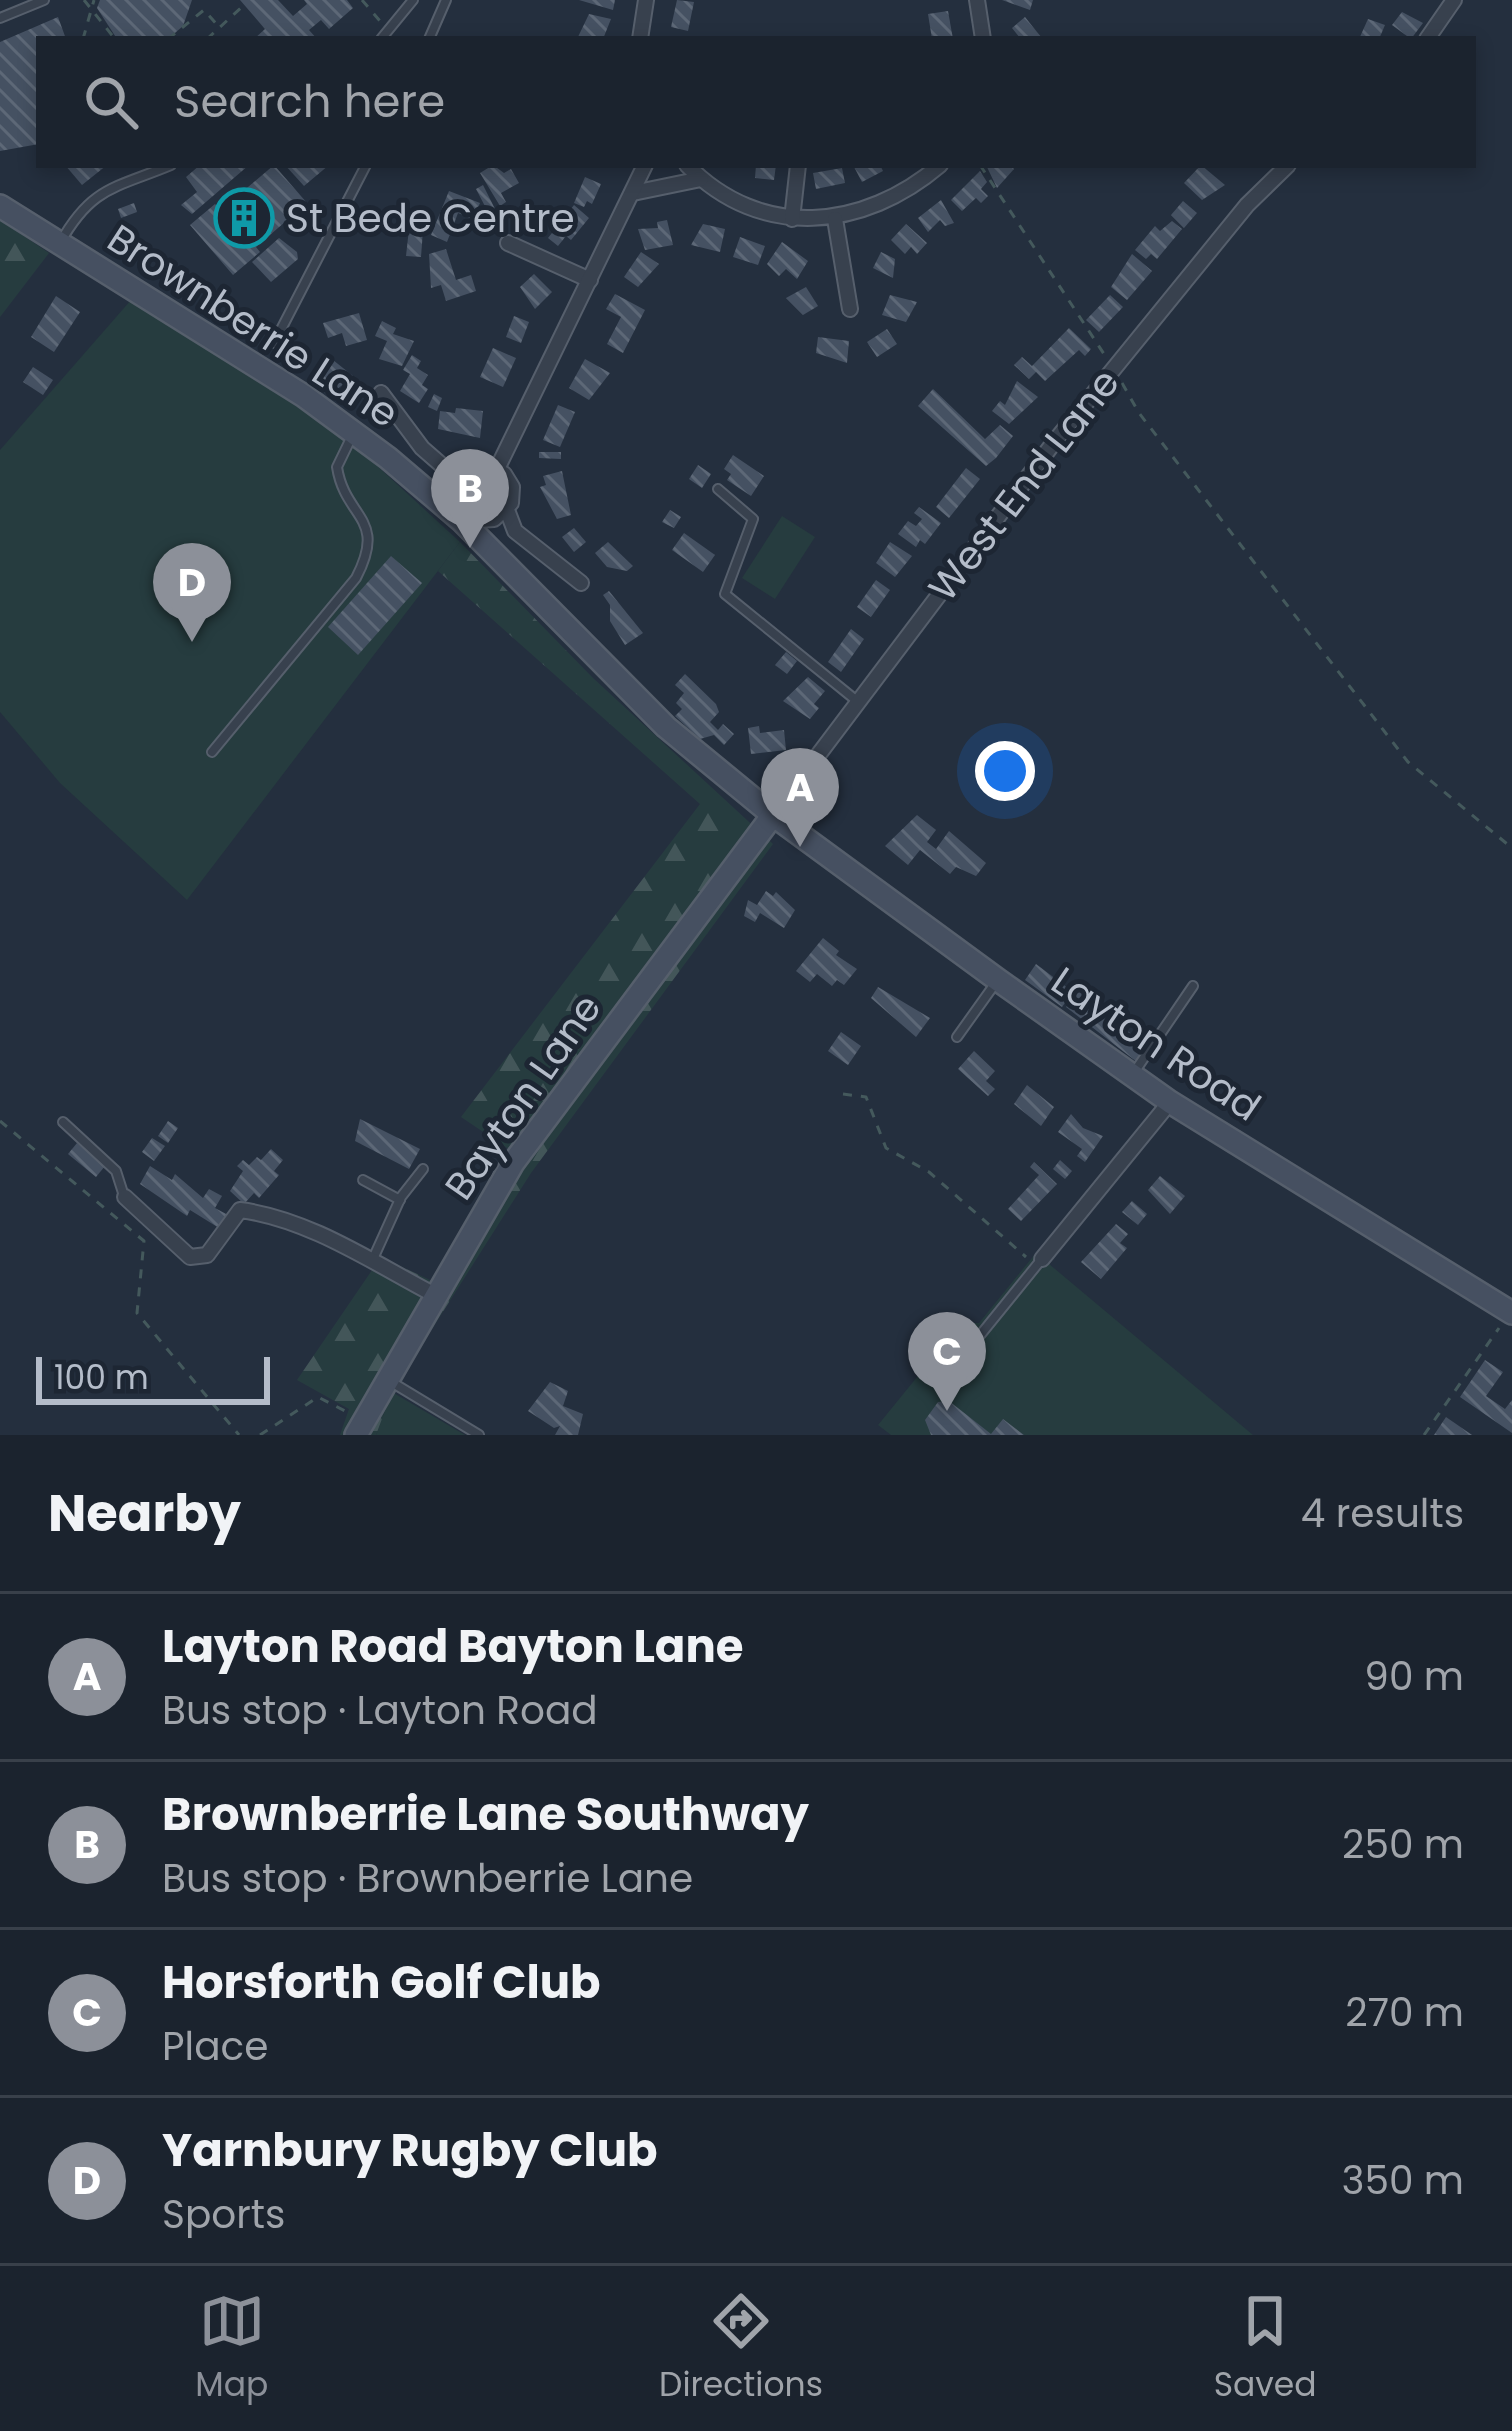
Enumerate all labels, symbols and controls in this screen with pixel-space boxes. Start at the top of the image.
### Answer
search box [36,36,1476,168]
icon: search [78,69,144,135]
text: Search here [174,70,445,133]
building icon: St Bede Centre [213,187,275,249]
place label: St Bede Centre [286,191,575,246]
street label: Brownberrie Lane [97,211,409,441]
street label: West End Lane [916,357,1132,613]
pin: B [431,449,509,548]
pin: D [153,543,231,642]
your location [975,741,1035,801]
pin: A [761,748,839,847]
street label: Layton Road [1041,954,1271,1134]
street label: Bayton Lane [432,983,614,1211]
pin: C [908,1312,986,1411]
scale bar [36,1351,270,1404]
text: 100 m [54,1354,149,1401]
text: Nearby [48,1477,241,1549]
text: 4 results [1301,1486,1464,1541]
text: Layton Road Bayton Lane [162,1615,743,1678]
text: A [73,1649,101,1704]
text: 90 m [1364,1649,1464,1704]
text: Bus stop · Layton Road [162,1683,598,1738]
text: Brownberrie Lane Southway [162,1783,809,1846]
text: B [74,1817,100,1872]
text: 250 m [1342,1817,1464,1872]
text: Bus stop · Brownberrie Lane [162,1851,693,1906]
text: Horsforth Golf Club [162,1951,601,2014]
text: C [72,1985,102,2040]
text: 270 m [1345,1985,1464,2040]
text: Place [162,2019,268,2074]
text: Yarnbury Rugby Club [162,2119,658,2182]
text: D [73,2153,101,2208]
text: 350 m [1341,2153,1464,2208]
text: Sports [162,2187,285,2242]
tab: Map [195,2288,268,2410]
tab: Directions [659,2288,823,2410]
tab: Saved [1214,2288,1317,2410]

